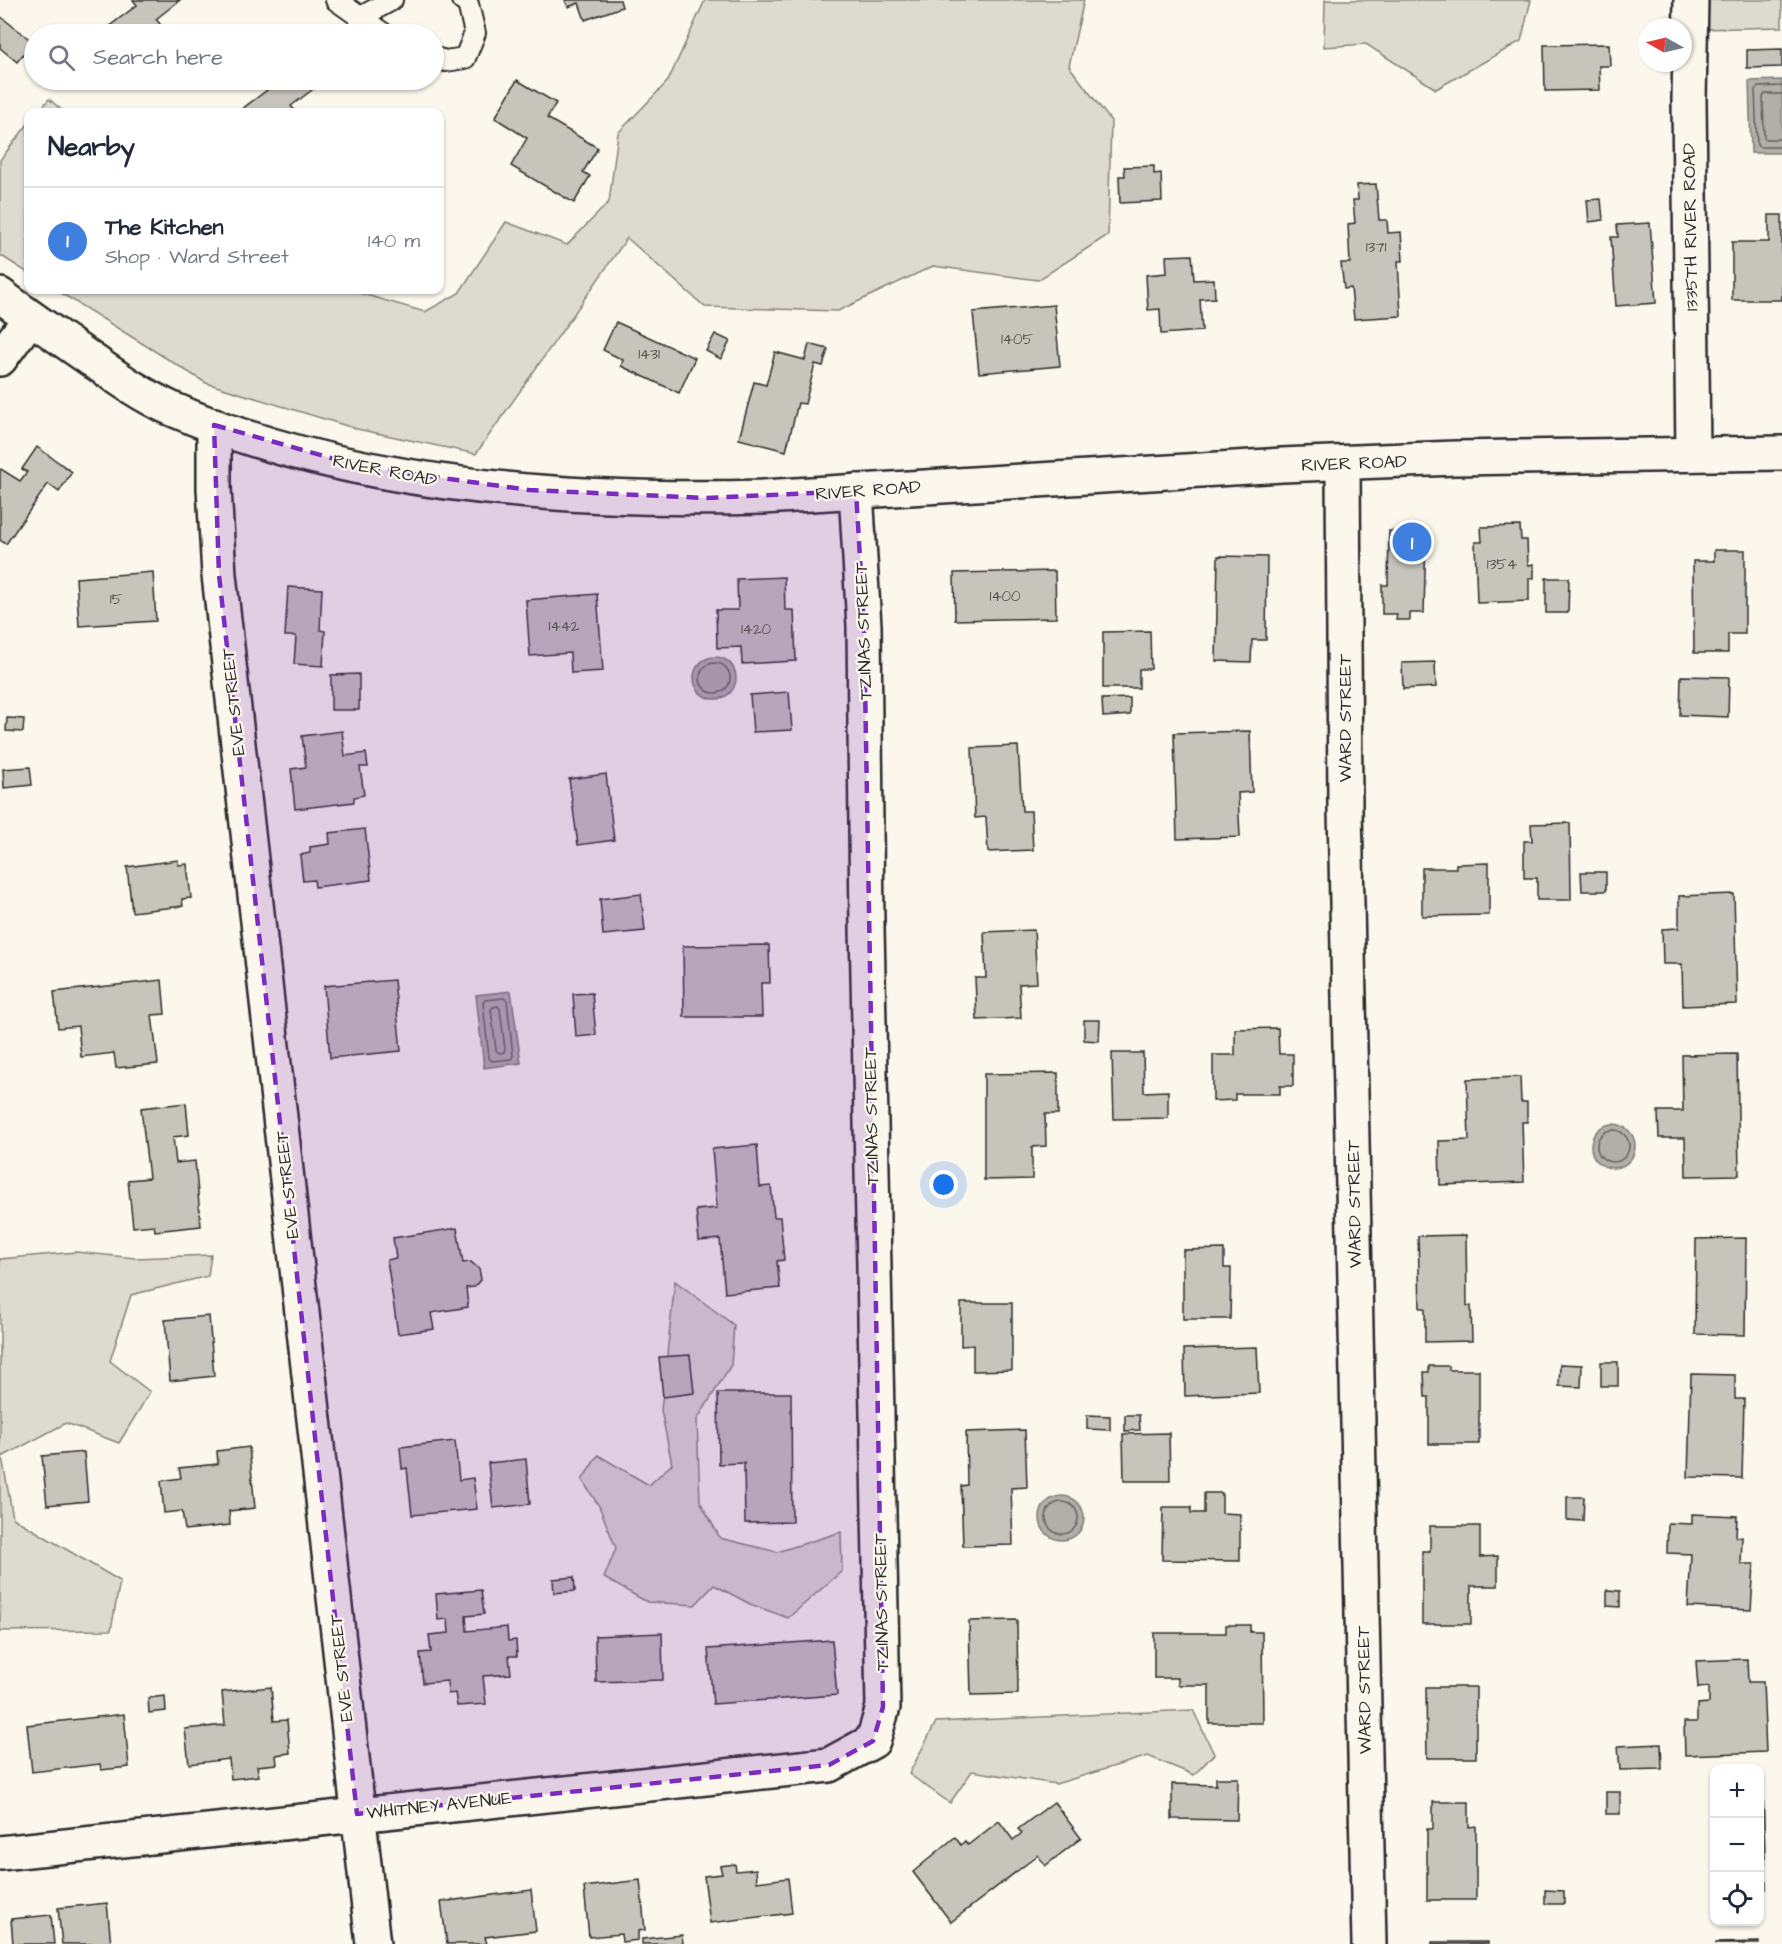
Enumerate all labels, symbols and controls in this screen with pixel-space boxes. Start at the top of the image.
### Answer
north arrow [1638,18,1692,72]
search box [24,24,444,90]
icon: search [45,41,78,74]
text: Search here [93,42,223,73]
text: Nearby [48,129,135,165]
street label: 1335TH RIVER ROAD [1677,142,1704,311]
text: The Kitchen [105,212,224,243]
text: 1 [66,227,69,255]
text: 140 m [368,227,420,255]
house number: 1371 [1366,237,1386,258]
text: Shop · Ward Street [105,243,289,271]
house number: 1405 [1001,329,1033,350]
house number: 1431 [638,344,660,365]
street label: RIVER ROAD [331,448,439,493]
street label: RIVER ROAD [1301,449,1408,478]
street label: RIVER ROAD [814,474,922,507]
pin: 1 [1392,520,1432,564]
house number: 1354 [1487,554,1517,575]
street label: TZINAS STREET [849,561,878,700]
house number: 1400 [989,586,1021,607]
house number: 15 [110,589,123,610]
house number: 1442 [549,616,580,637]
house number: 1420 [741,619,772,640]
street label: EVE STREET [215,646,252,757]
street label: WARD STREET [1333,653,1358,782]
street label: TZINAS STREET [858,1046,885,1185]
street label: EVE STREET [269,1129,306,1240]
street label: WARD STREET [1341,1139,1368,1268]
your location [929,1170,958,1199]
street label: TZINAS STREET [868,1532,895,1671]
street label: EVE STREET [323,1612,360,1723]
street label: WARD STREET [1351,1625,1378,1754]
map controls [1710,1764,1764,1926]
button: + [1710,1764,1764,1818]
street label: WHITNEY AVENUE [365,1785,513,1826]
button: − [1710,1818,1764,1872]
button: locate [1710,1872,1764,1926]

